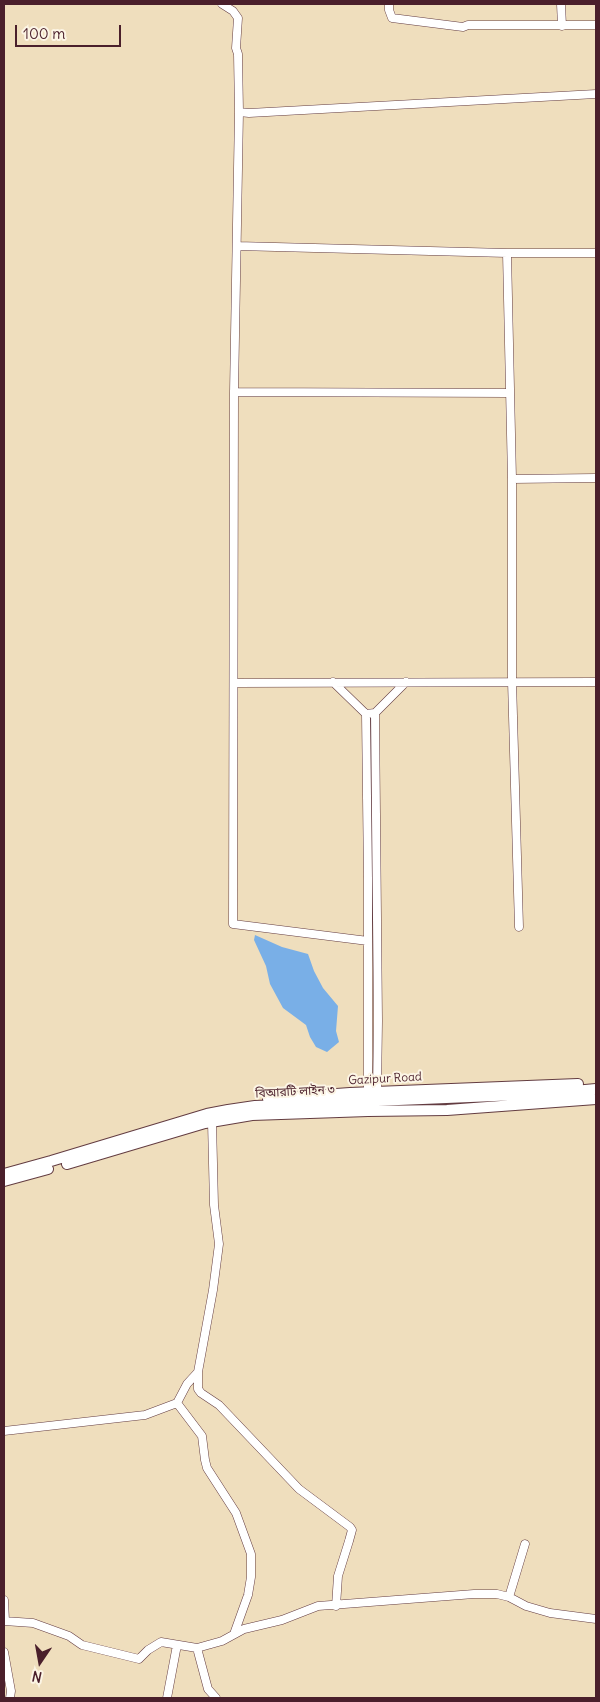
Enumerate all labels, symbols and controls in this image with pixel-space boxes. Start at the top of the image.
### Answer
scale bar [18,15,124,47]
text: 100 m [23,24,65,43]
street label: Gazipur Road [348,1070,422,1088]
street label: বিআরটি লাইন ৩ [255,1083,335,1101]
north arrow [15,1637,65,1687]
text: N [30,1667,43,1686]

